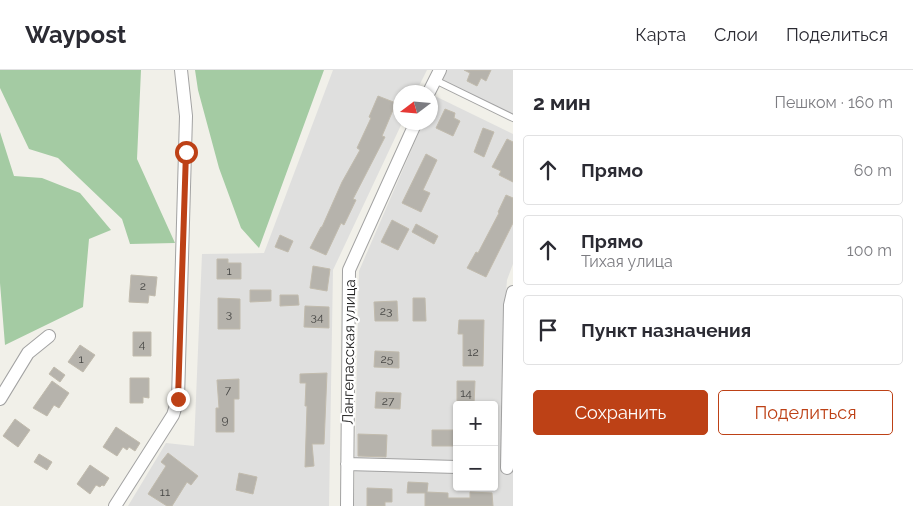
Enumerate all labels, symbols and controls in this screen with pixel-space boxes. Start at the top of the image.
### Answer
text: Waypost [25,20,126,49]
text: Карта [635,24,686,45]
text: Слои [714,24,758,45]
text: Поделиться [786,24,888,45]
north arrow [393,85,438,130]
text: 2 мин [533,90,591,115]
text: Пешком · 160 m [775,93,893,112]
route start [175,141,198,164]
icon: ahead [534,156,562,184]
text: Прямо [581,159,643,181]
text: 60 m [854,161,892,180]
text: Прямо [581,230,643,252]
icon: ahead [534,236,562,264]
text: 100 m [847,241,892,260]
text: Тихая улица [581,252,673,271]
house number: 1 [226,264,232,278]
house number: 2 [140,279,146,293]
street label: Лангепасская улица [339,279,359,425]
house number: 23 [380,304,392,318]
house number: 3 [226,307,232,321]
house number: 34 [311,310,324,324]
icon: arrive [534,316,562,344]
text: Пункт назначения [581,319,751,341]
house number: 4 [139,337,146,351]
house number: 12 [467,345,479,359]
house number: 1 [78,352,84,366]
house number: 25 [381,352,394,366]
house number: 7 [225,383,232,397]
house number: 14 [460,386,472,400]
route end [167,388,190,411]
button: Сохранить [533,390,708,435]
button: Поделиться [718,390,893,435]
house number: 27 [382,394,395,408]
map controls [453,401,498,491]
button: + [453,401,498,446]
house number: 9 [221,413,229,427]
button: − [453,446,498,491]
house number: 11 [160,485,170,499]

